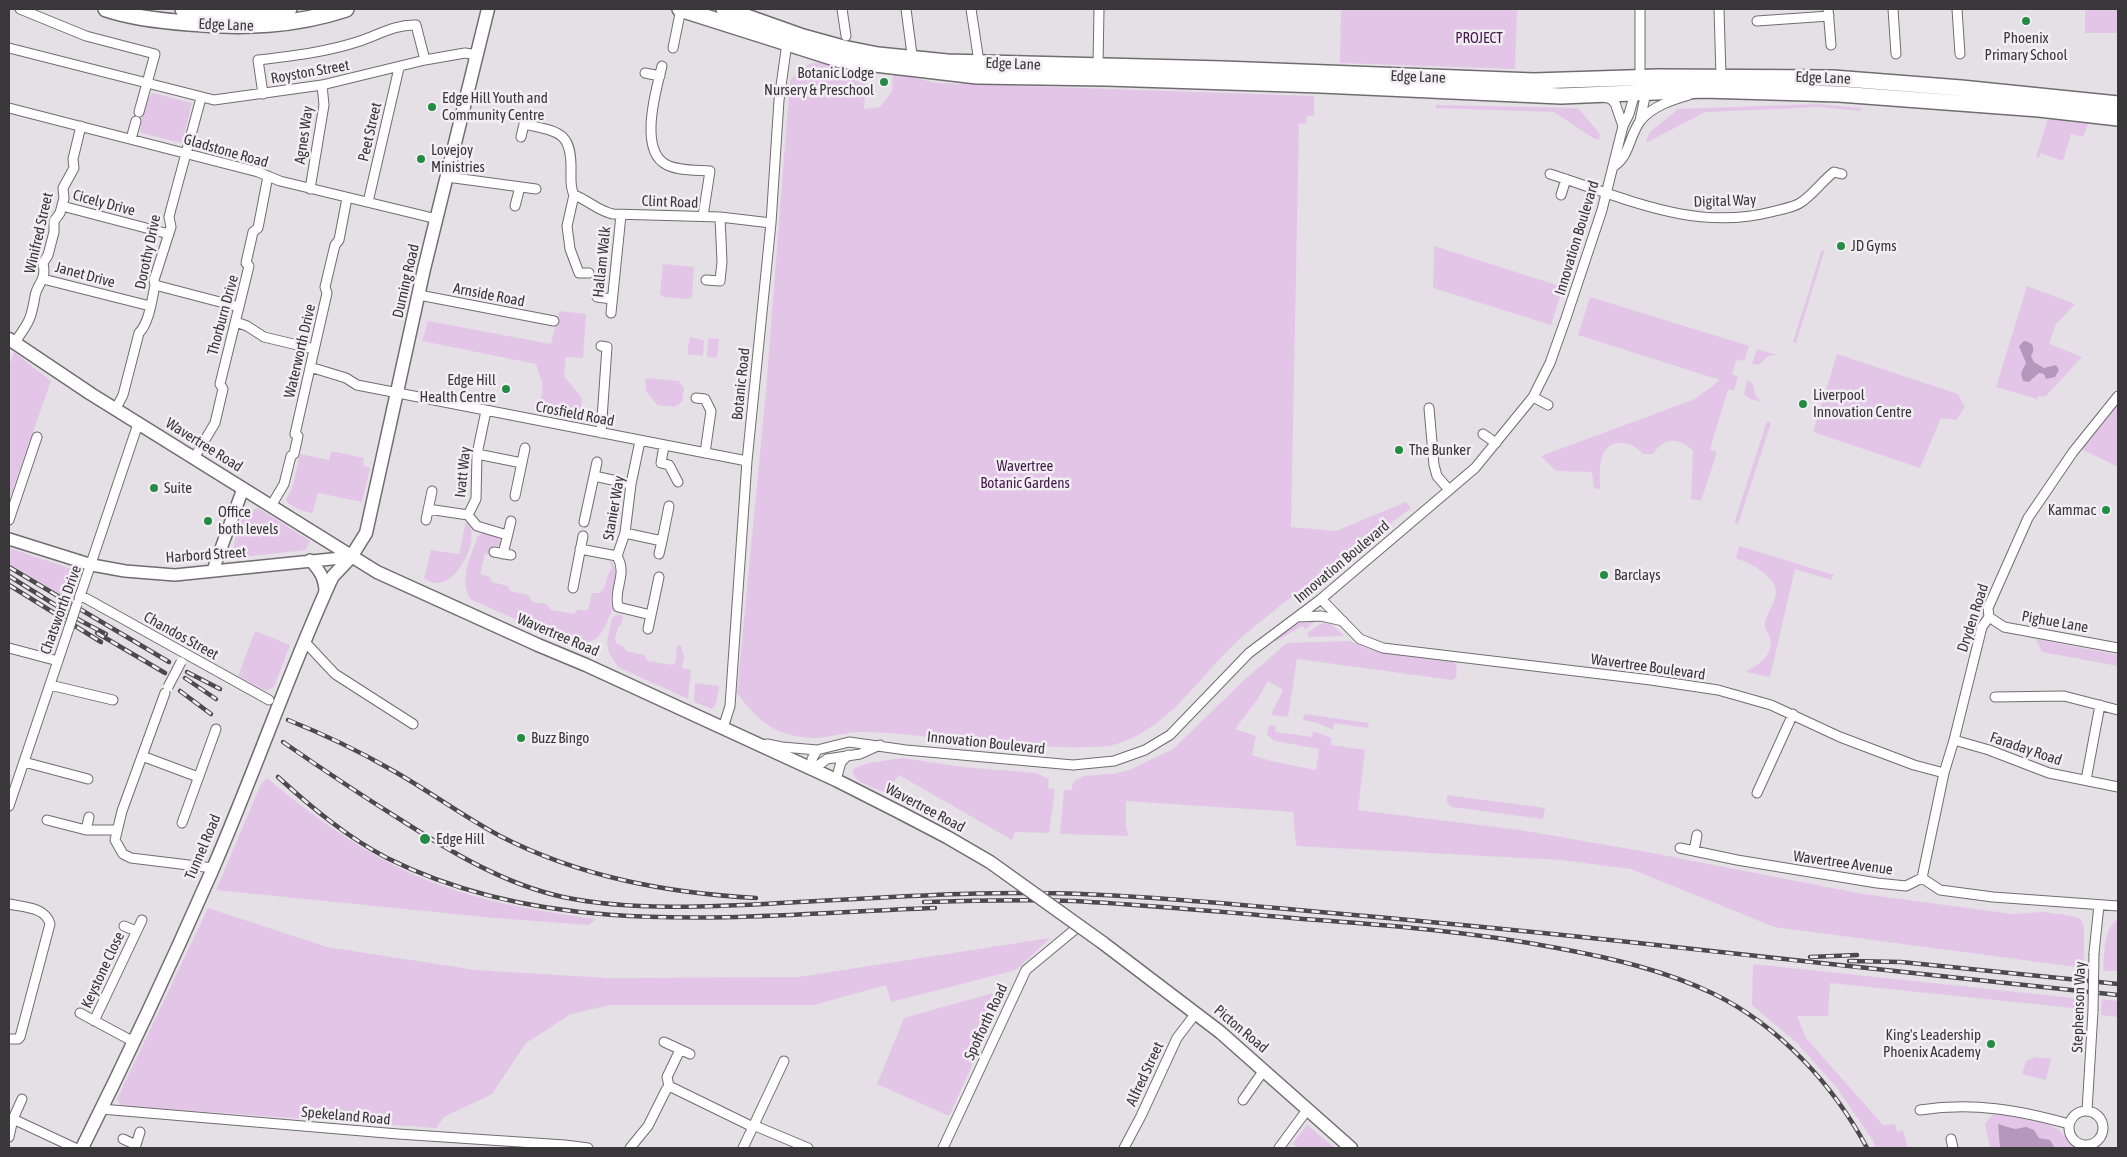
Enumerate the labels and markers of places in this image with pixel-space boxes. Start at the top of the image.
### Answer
marker: Phoenix Primary School [2020,15,2032,27]
place label: Phoenix Primary School [1985,29,2067,64]
place label: Botanic Lodge Nursery & Preschool [764,64,874,99]
marker: Botanic Lodge Nursery & Preschool [878,76,890,88]
place label: Edge Hill Youth and Community Centre [442,89,548,124]
marker: Edge Hill Youth and Community Centre [426,101,438,113]
place label: Lovejoy Ministries [431,141,485,176]
marker: Lovejoy Ministries [415,153,427,165]
place label: JD Gyms [1851,237,1896,255]
marker: JD Gyms [1835,240,1847,252]
place label: Edge Hill Health Centre [419,371,496,406]
marker: Edge Hill Health Centre [500,383,512,395]
place label: Liverpool Innovation Centre [1813,386,1912,421]
marker: Liverpool Innovation Centre [1797,398,1809,410]
place label: The Bunker [1409,441,1471,459]
marker: The Bunker [1393,444,1405,456]
place label: Suite [164,479,192,497]
marker: Suite [148,482,160,494]
place label: Kammac [2048,501,2096,519]
place label: Office both levels [218,503,278,538]
marker: Kammac [2100,504,2112,516]
marker: Office both levels [202,515,214,527]
place label: Barclays [1614,566,1660,584]
marker: Barclays [1598,569,1610,581]
place label: Buzz Bingo [531,729,589,747]
marker: Buzz Bingo [515,732,527,744]
place label: Edge Hill [436,830,485,848]
marker: Edge Hill [418,832,432,846]
place label: King's Leadership Phoenix Academy [1883,1026,1981,1061]
marker: King's Leadership Phoenix Academy [1985,1038,1997,1050]

